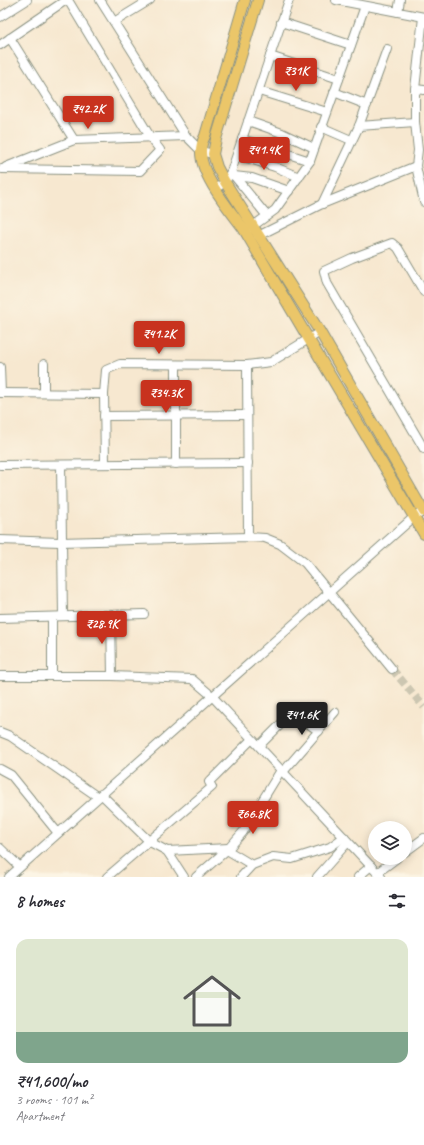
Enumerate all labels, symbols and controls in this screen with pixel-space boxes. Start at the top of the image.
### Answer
pin: ₹31K [272,58,320,92]
text: ₹31K [284,63,308,79]
pin: ₹42.2K [55,96,121,130]
text: ₹42.2K [72,101,104,117]
pin: ₹41.4K [231,137,297,171]
text: ₹41.4K [248,142,280,158]
pin: ₹41.2K [126,321,192,355]
text: ₹41.2K [143,326,175,342]
pin: ₹34.3K [133,380,199,414]
text: ₹34.3K [150,385,182,401]
pin: ₹28.9K [69,611,135,645]
text: ₹28.9K [86,616,118,632]
pin: ₹41.6K [269,702,335,736]
text: ₹41.6K [286,707,318,723]
pin: ₹66.8K [220,801,286,835]
text: ₹66.8K [236,806,270,822]
map controls [368,821,412,865]
button: layers [368,821,412,865]
icon: filters [386,890,408,912]
text: 8 homes [16,891,64,912]
icon: home [176,965,248,1037]
text: ₹41,600/mo [16,1071,87,1092]
text: 3 rooms · 101 m² [16,1092,92,1108]
text: Apartment [16,1108,64,1124]

